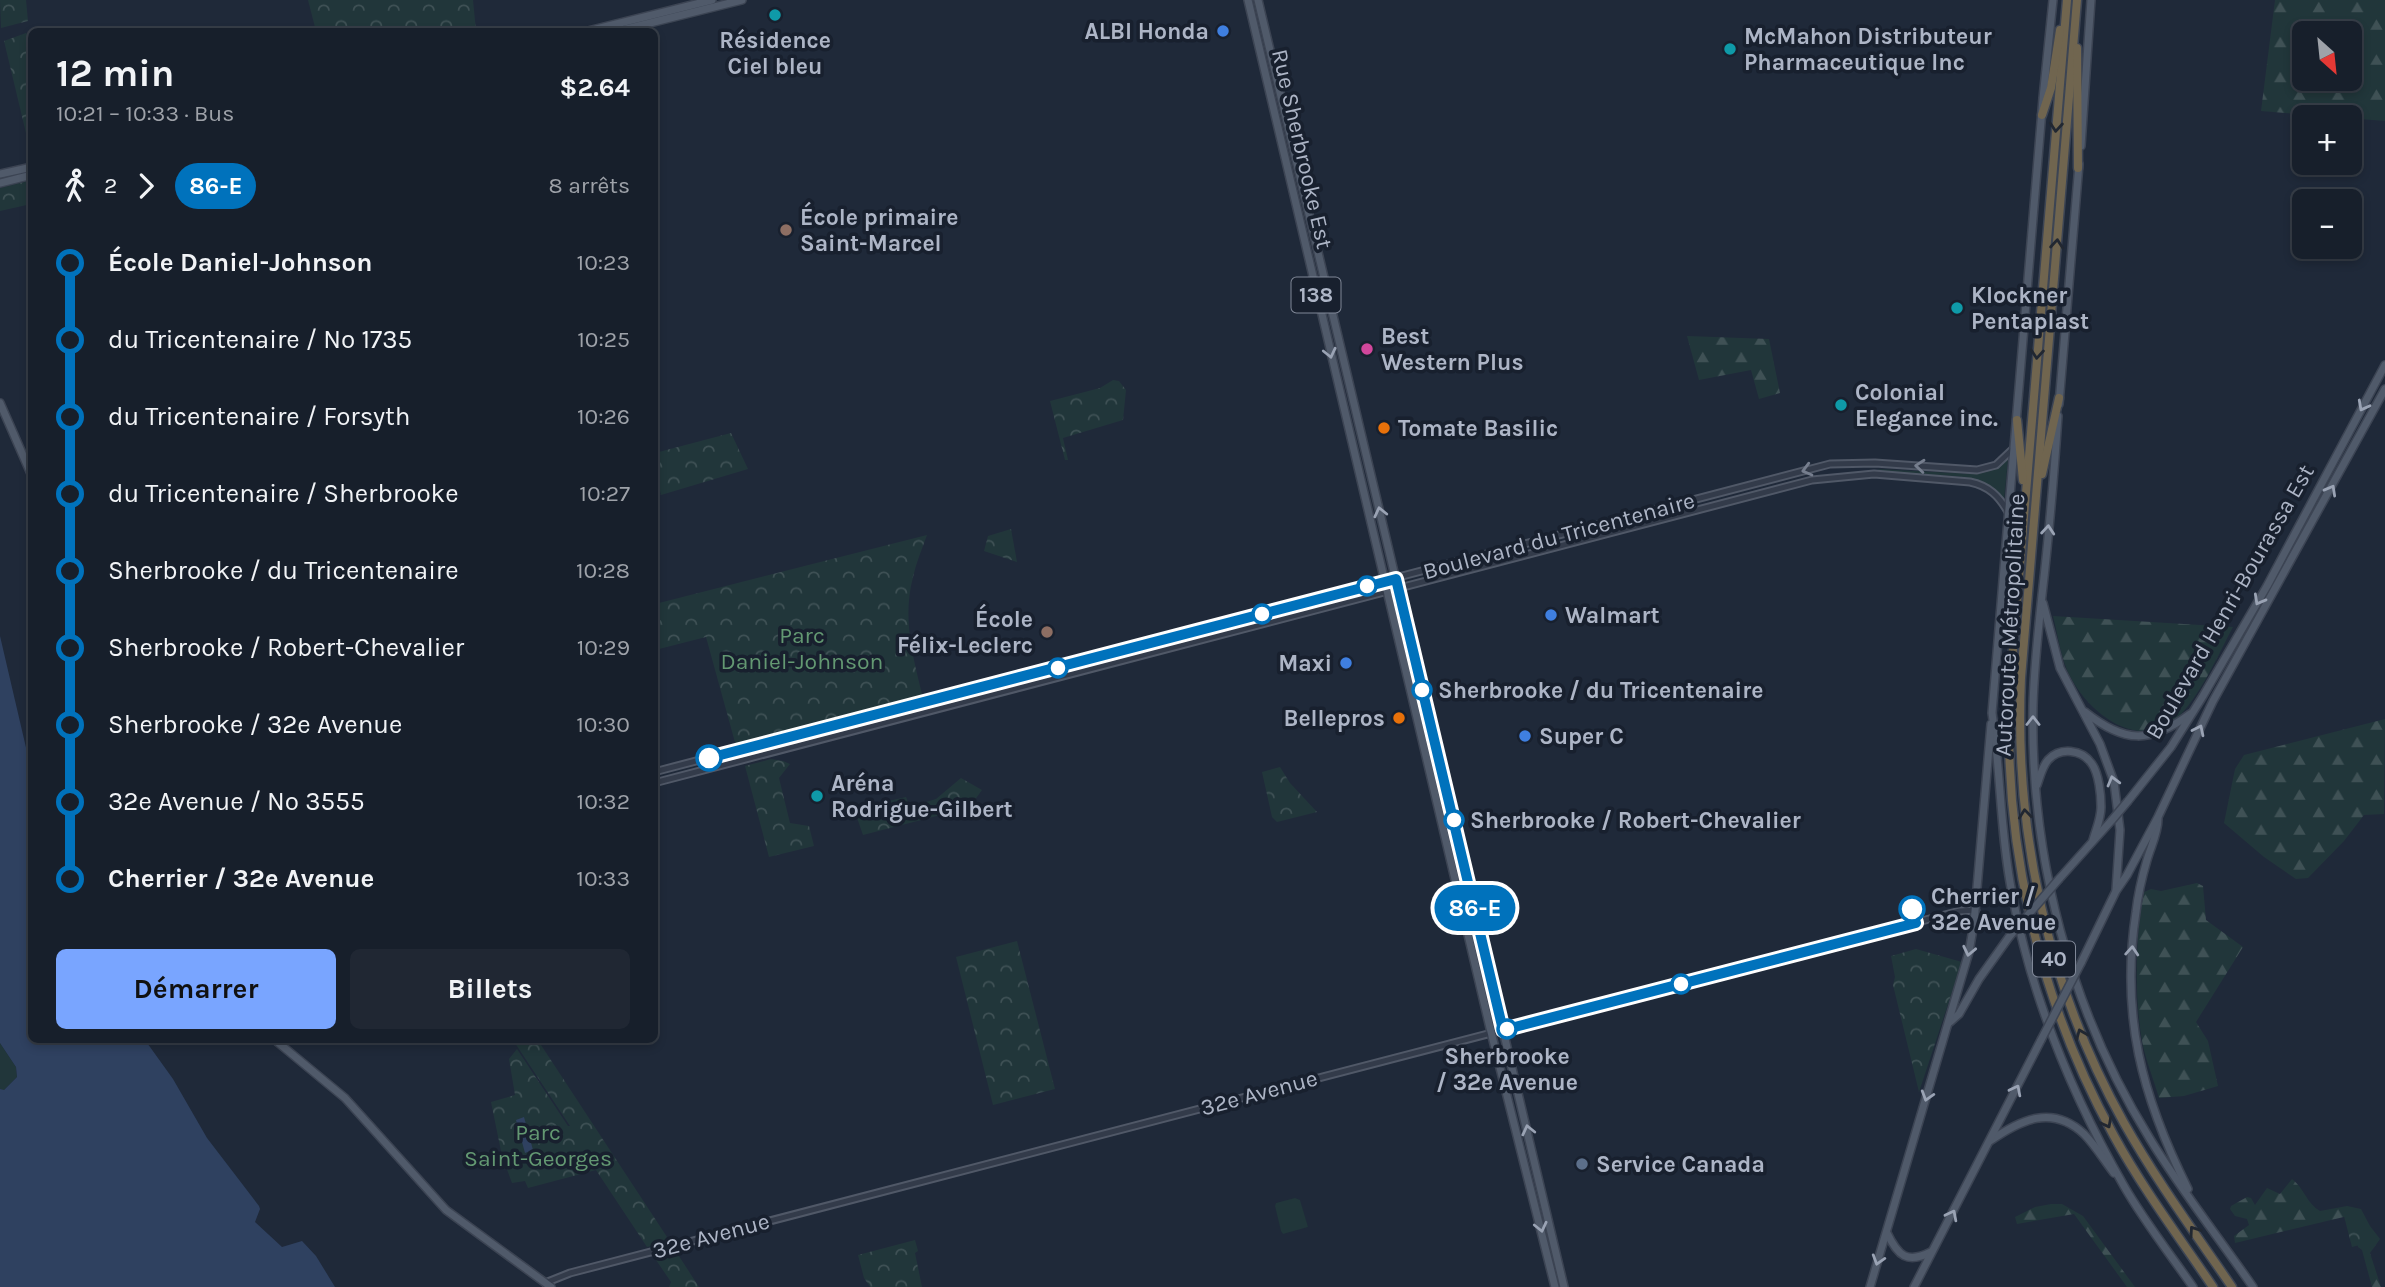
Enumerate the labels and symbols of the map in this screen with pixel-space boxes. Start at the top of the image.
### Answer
marker: Résidence Ciel bleu [767,7,783,23]
place label: ALBI Honda [1084,18,1209,45]
north arrow [2292,21,2362,91]
marker: ALBI Honda [1215,23,1231,39]
place label: McMahon Distributeur Pharmaceutique Inc [1744,23,1992,76]
place label: Résidence Ciel bleu [719,27,831,80]
marker: McMahon Distributeur Pharmaceutique Inc [1722,41,1738,57]
street label: Rue Sherbrooke Est [1266,46,1338,252]
one-way arrow [2049,122,2064,133]
place label: École primaire Saint-Marcel [800,201,958,257]
marker: École primaire Saint-Marcel [778,222,794,238]
one-way arrow [2049,239,2064,250]
road number: 138 [1292,278,1340,312]
place label: Klockner Pentaplast [1971,282,2089,335]
marker: Klockner Pentaplast [1949,300,1965,316]
place label: Best Western Plus [1381,323,1524,376]
marker: Best Western Plus [1359,341,1375,357]
one-way arrow [1322,347,1336,359]
one-way arrow [2030,349,2045,360]
place label: Colonial Elegance inc. [1855,379,1998,432]
marker: Colonial Elegance inc. [1833,397,1849,413]
one-way arrow [2358,399,2371,411]
place label: Tomate Basilic [1398,415,1558,442]
marker: Tomate Basilic [1376,420,1392,436]
one-way arrow [1914,459,1925,474]
street label: Boulevard Henri-Bourassa Est [2140,460,2320,744]
one-way arrow [1801,462,1813,477]
one-way arrow [2322,485,2336,497]
street label: Boulevard du Tricentenaire [1420,487,1698,585]
street label: Autoroute Métropolitaine [1990,493,2030,757]
one-way arrow [1374,506,1388,518]
one-way arrow [2040,524,2055,535]
unlabelled marker [1357,576,1377,596]
one-way arrow [2254,593,2267,605]
place label: Walmart [1565,602,1660,629]
place label: École Félix-Leclerc [897,603,1033,659]
unlabelled marker [1252,604,1272,624]
marker: Walmart [1543,607,1559,623]
park label: Parc Daniel-Johnson [721,622,883,675]
marker: École Félix-Leclerc [1039,624,1055,640]
place label: Maxi [1278,650,1332,677]
marker: Maxi [1338,655,1354,671]
unlabelled marker [1048,658,1068,678]
place label: Sherbrooke / du Tricentenaire [1438,677,1763,704]
marker: Sherbrooke / du Tricentenaire [1412,680,1432,700]
place label: Bellepros [1284,705,1385,732]
marker: Bellepros [1391,710,1407,726]
one-way arrow [2025,716,2041,726]
place label: Super C [1539,723,1624,750]
one-way arrow [2191,725,2205,737]
marker: Super C [1517,728,1533,744]
unlabelled marker [696,745,722,771]
place label: Aréna Rodrigue-Gilbert [831,770,1013,823]
one-way arrow [2107,776,2121,788]
marker: Aréna Rodrigue-Gilbert [809,788,825,804]
place label: Sherbrooke / Robert-Chevalier [1470,807,1801,834]
one-way arrow [2018,808,2033,819]
marker: Sherbrooke / Robert-Chevalier [1444,810,1464,830]
place label: Cherrier / 32e Avenue [1931,883,2056,936]
line badge: 86-E [1426,885,1524,931]
marker: Cherrier / 32e Avenue [1899,896,1925,922]
road number: 40 [2033,942,2075,976]
one-way arrow [1963,945,1978,957]
one-way arrow [2124,945,2139,956]
unlabelled marker [1671,974,1691,994]
marker: Sherbrooke / 32e Avenue [1497,1019,1517,1039]
one-way arrow [2075,1029,2089,1041]
place label: Sherbrooke / 32e Avenue [1436,1043,1578,1096]
street label: 32e Avenue [1198,1064,1320,1122]
one-way arrow [2007,1085,2021,1098]
one-way arrow [1921,1089,1935,1101]
one-way arrow [2099,1116,2112,1128]
park label: Parc Saint-Georges [464,1119,612,1172]
one-way arrow [1521,1124,1536,1136]
place label: Service Canada [1596,1151,1765,1178]
marker: Service Canada [1574,1156,1590,1172]
street label: 32e Avenue [650,1207,772,1265]
one-way arrow [1944,1209,1957,1222]
one-way arrow [1532,1220,1547,1232]
one-way arrow [2190,1226,2202,1239]
one-way arrow [1872,1254,1887,1266]

